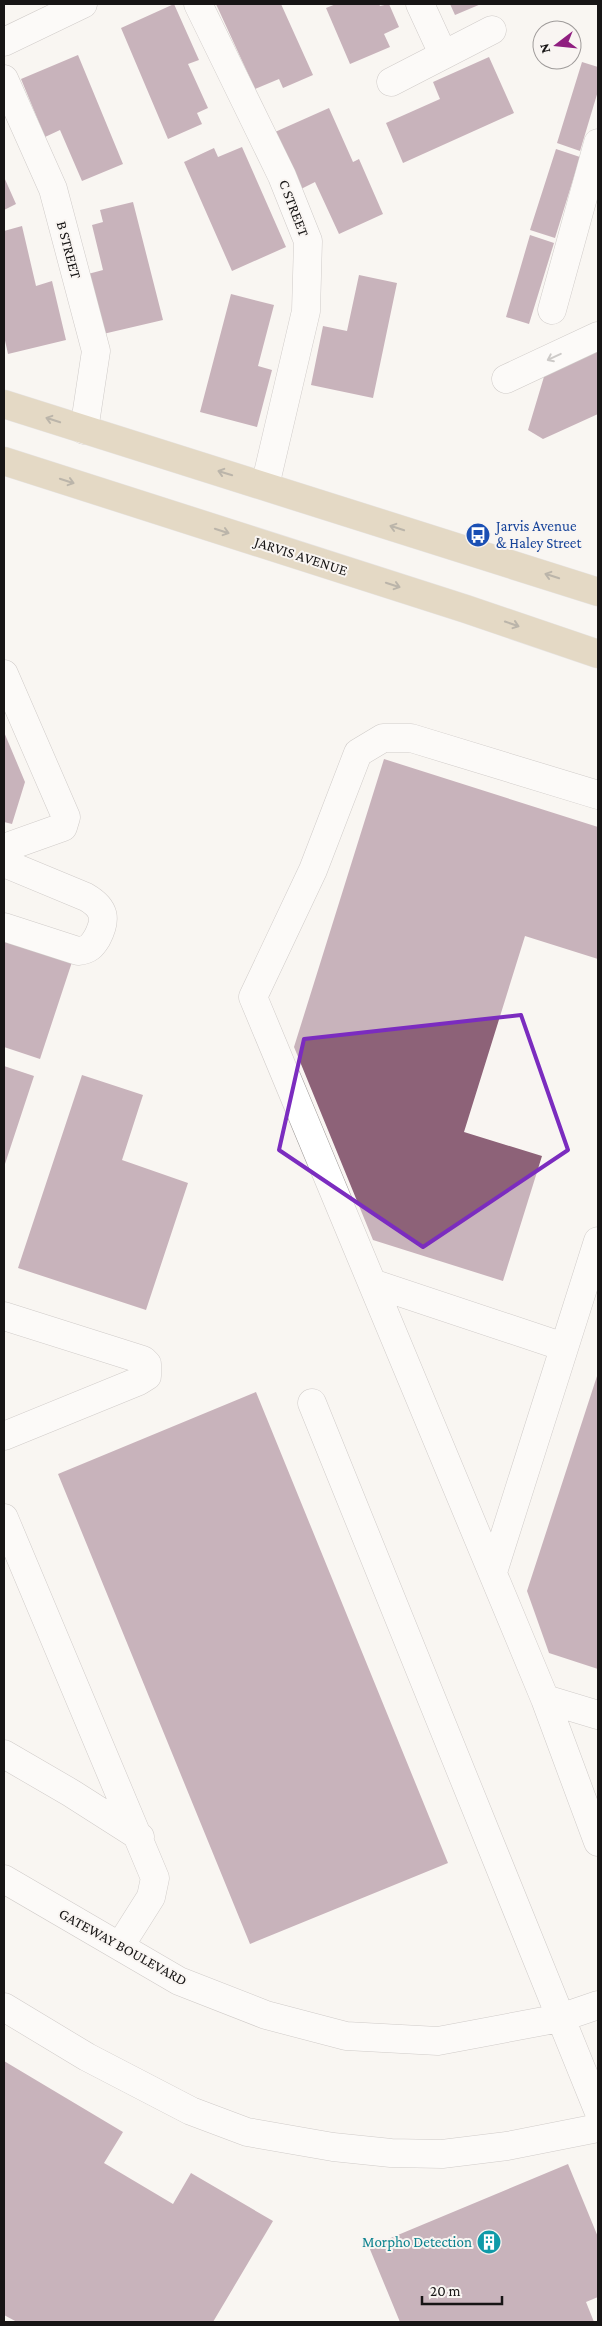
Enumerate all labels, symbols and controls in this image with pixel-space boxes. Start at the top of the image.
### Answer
north arrow [532,20,582,70]
text: N [535,41,554,55]
street label: C STREET [276,177,312,239]
street label: B STREET [54,219,84,281]
one-way arrow [547,352,562,362]
one-way arrow [46,415,62,424]
one-way arrow [218,468,234,478]
one-way arrow [59,477,74,486]
place label: Jarvis Avenue & Haley Street [494,518,582,552]
one-way arrow [389,522,405,532]
bus stop icon: Jarvis Avenue & Haley Street [465,522,491,548]
one-way arrow [213,526,229,536]
street label: JARVIS AVENUE [250,533,349,579]
one-way arrow [544,571,560,581]
one-way arrow [385,581,401,591]
one-way arrow [504,620,520,629]
street label: GATEWAY BOULEVARD [56,1905,190,1989]
building icon: Morpho Detection [476,2229,502,2255]
place label: Morpho Detection [362,2234,472,2251]
scale bar [422,2274,502,2306]
text: 20 m [430,2283,461,2299]

